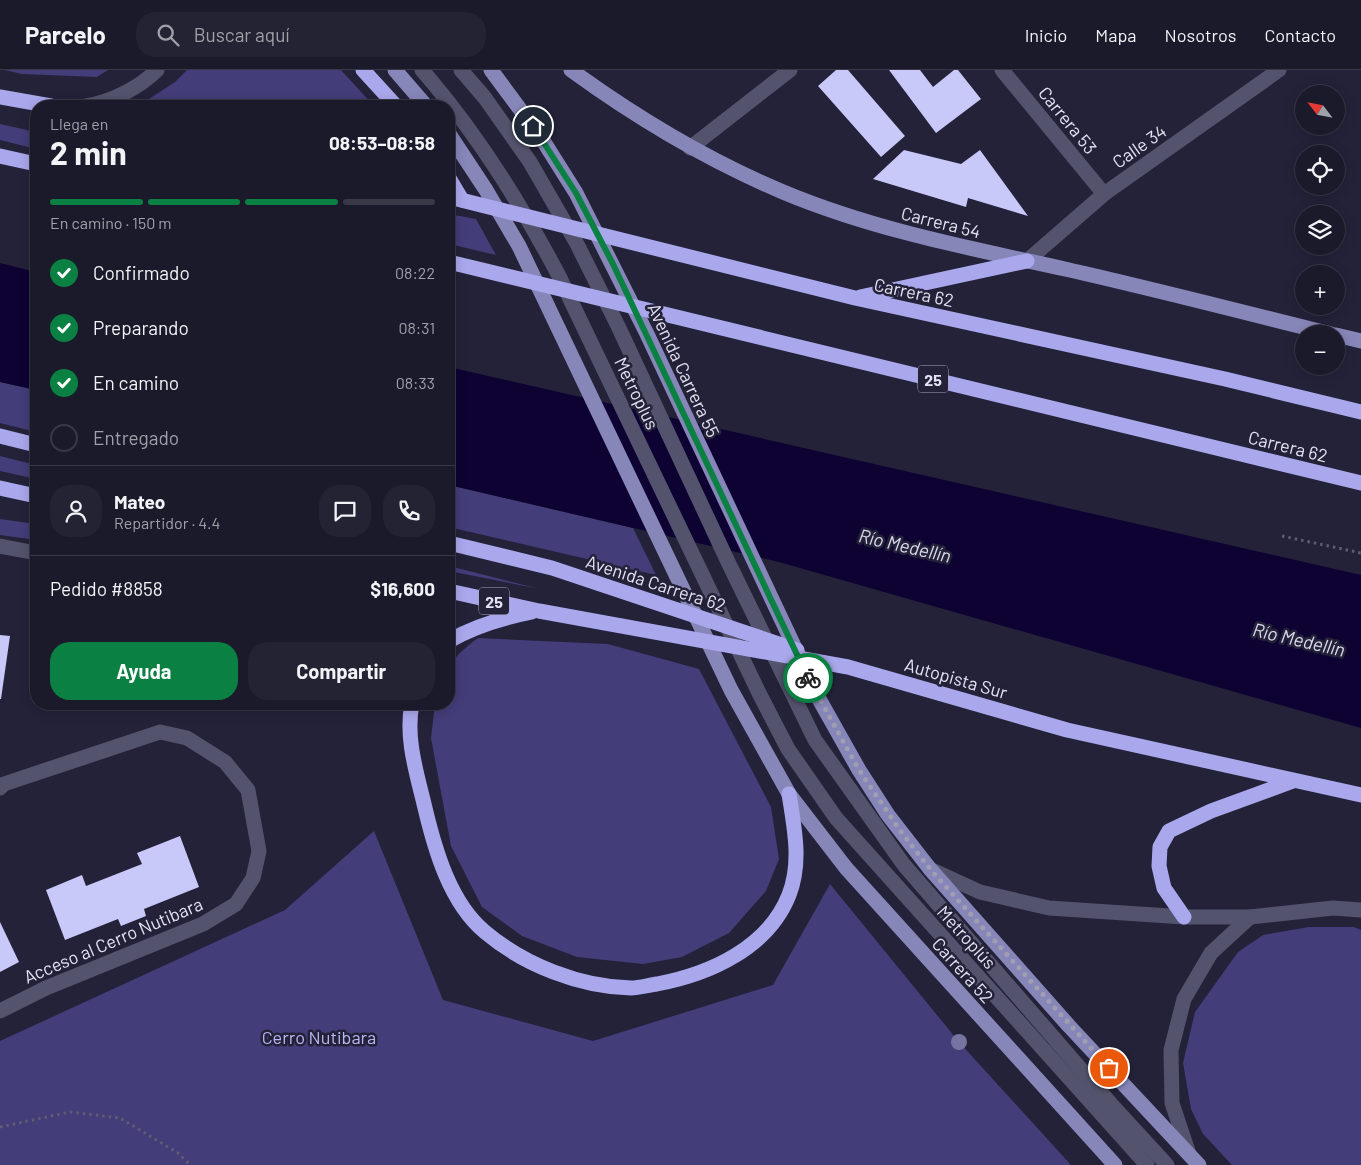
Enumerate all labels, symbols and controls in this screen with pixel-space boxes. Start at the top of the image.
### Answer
search box [136,12,486,57]
text: Parcelo [25,20,106,49]
icon: search [154,21,182,49]
text: Buscar aquí [194,23,289,46]
text: Inicio [1025,24,1067,46]
text: Mapa [1095,24,1137,46]
text: Nosotros [1165,24,1236,46]
text: Contacto [1264,24,1336,46]
street label: Carrera 53 [1034,82,1102,158]
north arrow [1295,85,1345,135]
map controls [1295,85,1345,375]
pin [512,105,554,147]
icon: home [519,112,547,140]
text: Llega en [50,114,108,133]
street label: Calle 34 [1108,120,1170,172]
text: 08:53–08:58 [329,131,435,154]
text: 2 min [50,133,127,171]
button: locate [1295,145,1345,195]
street label: Carrera 54 [899,202,983,242]
button: layers [1295,205,1345,255]
text: En camino · 150 m [50,213,172,232]
icon: check [50,259,78,287]
text: Confirmado [93,261,190,284]
text: 08:22 [395,263,435,282]
button: + [1295,265,1345,315]
street label: Carrera 62 [872,273,956,311]
street label: Avenida Carrera 55 [643,299,725,441]
icon: check [50,314,78,342]
text: Preparando [93,316,189,339]
text: 08:31 [398,318,435,337]
button: − [1295,325,1345,375]
street label: Metroplus [610,353,664,433]
road number: 25 [918,366,948,392]
icon: check [50,369,78,397]
text: En camino [93,371,179,394]
text: 08:33 [396,373,435,392]
text: Entregado [93,426,179,449]
street label: Carrera 62 [1246,426,1330,466]
button: person [50,485,102,537]
button: chat [319,485,371,537]
button: phone [383,485,435,537]
text: Mateo [114,490,165,513]
text: Repartidor · 4.4 [114,513,220,532]
water label: Río Medellín [857,523,953,567]
street label: Avenida Carrera 62 [583,550,729,616]
text: Pedido #8858 [50,577,163,600]
text: $16,600 [370,577,435,600]
road number: 25 [479,588,509,614]
water label: Río Medellín [1251,617,1347,661]
button: Ayuda [50,642,238,700]
button: Compartir [248,642,435,700]
courier [783,653,833,703]
street label: Autopista Sur [902,653,1010,703]
icon: bike [794,664,822,692]
street label: Acceso al Cerro Nutibara [20,892,206,988]
street label: Metroplús [933,901,1001,973]
street label: Carrera 52 [928,933,998,1007]
park label: Cerro Nutibara [262,1026,376,1048]
pin [1088,1047,1130,1089]
icon: bag [1095,1054,1123,1082]

